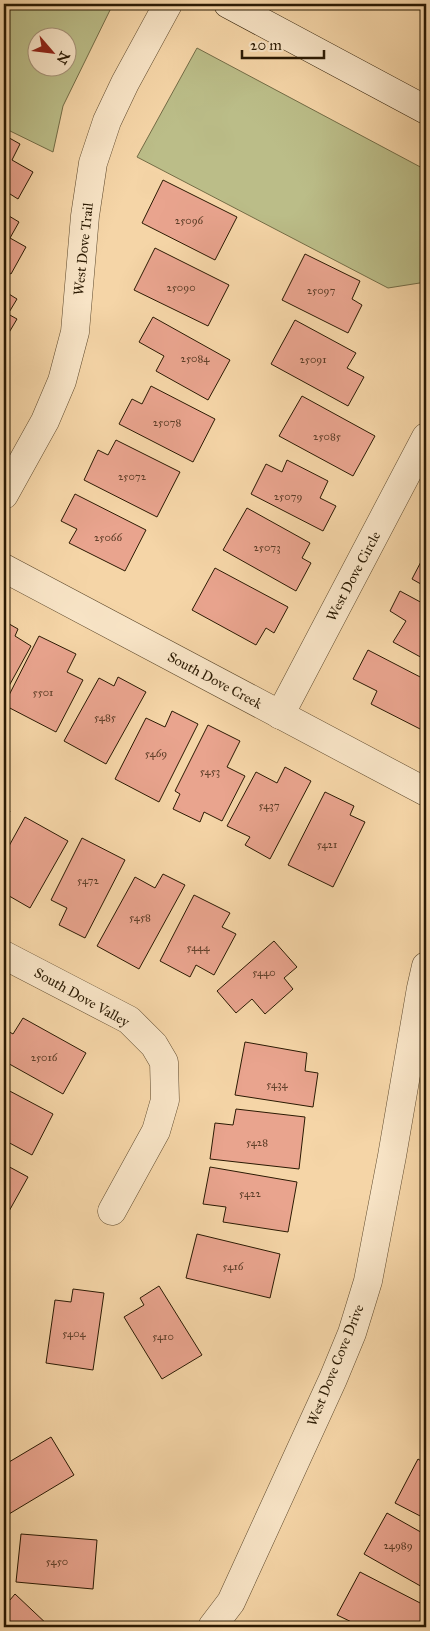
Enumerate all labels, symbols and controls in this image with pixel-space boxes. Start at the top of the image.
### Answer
north arrow [28,28,78,78]
scale bar [242,28,325,60]
text: 20 m [250,36,282,54]
text: N [53,49,73,67]
street label: West Dove Trail [70,202,97,296]
house number: 25096 [175,214,204,227]
house number: 25090 [166,281,196,294]
house number: 25097 [307,284,335,297]
house number: 25084 [181,352,210,365]
house number: 25091 [299,353,327,366]
house number: 25078 [153,416,181,429]
house number: 25085 [313,430,341,443]
house number: 25072 [118,470,147,483]
house number: 25079 [274,490,302,503]
street label: West Dove Circle [323,528,384,624]
house number: 25066 [94,531,122,544]
house number: 25073 [253,541,281,554]
street label: South Dove Creek [165,648,265,713]
house number: 5501 [33,686,53,699]
house number: 5485 [94,711,116,724]
house number: 5469 [145,747,167,760]
house number: 5453 [200,765,220,778]
house number: 5437 [258,799,280,812]
house number: 5421 [317,838,337,851]
house number: 5472 [77,874,99,887]
house number: 5458 [129,911,151,924]
house number: 5444 [186,941,210,954]
street label: South Dove Valley [31,964,133,1031]
house number: 5440 [252,966,276,979]
house number: 25016 [31,1051,58,1064]
house number: 5434 [266,1078,289,1091]
house number: 5428 [246,1136,268,1149]
house number: 5422 [239,1187,261,1200]
house number: 5416 [223,1260,244,1273]
street label: West Dove Cove Drive [303,1302,368,1428]
house number: 5404 [62,1327,87,1340]
house number: 5410 [152,1330,174,1343]
house number: 24989 [383,1539,413,1552]
house number: 5450 [46,1555,68,1568]

